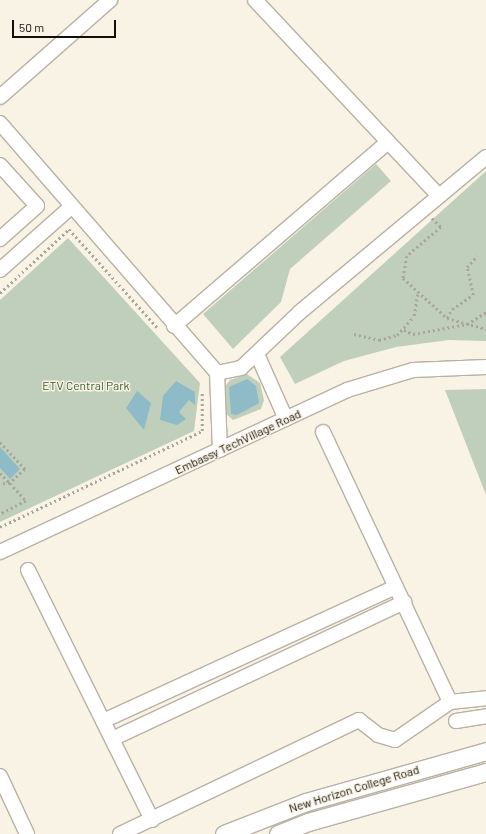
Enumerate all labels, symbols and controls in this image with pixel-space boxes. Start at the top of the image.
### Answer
scale bar [14,12,118,38]
text: 50 m [19,20,44,34]
park label: ETV Central Park [42,379,130,393]
street label: Embassy TechVillage Road [173,406,303,478]
street label: New Horizon College Road [287,762,421,816]

